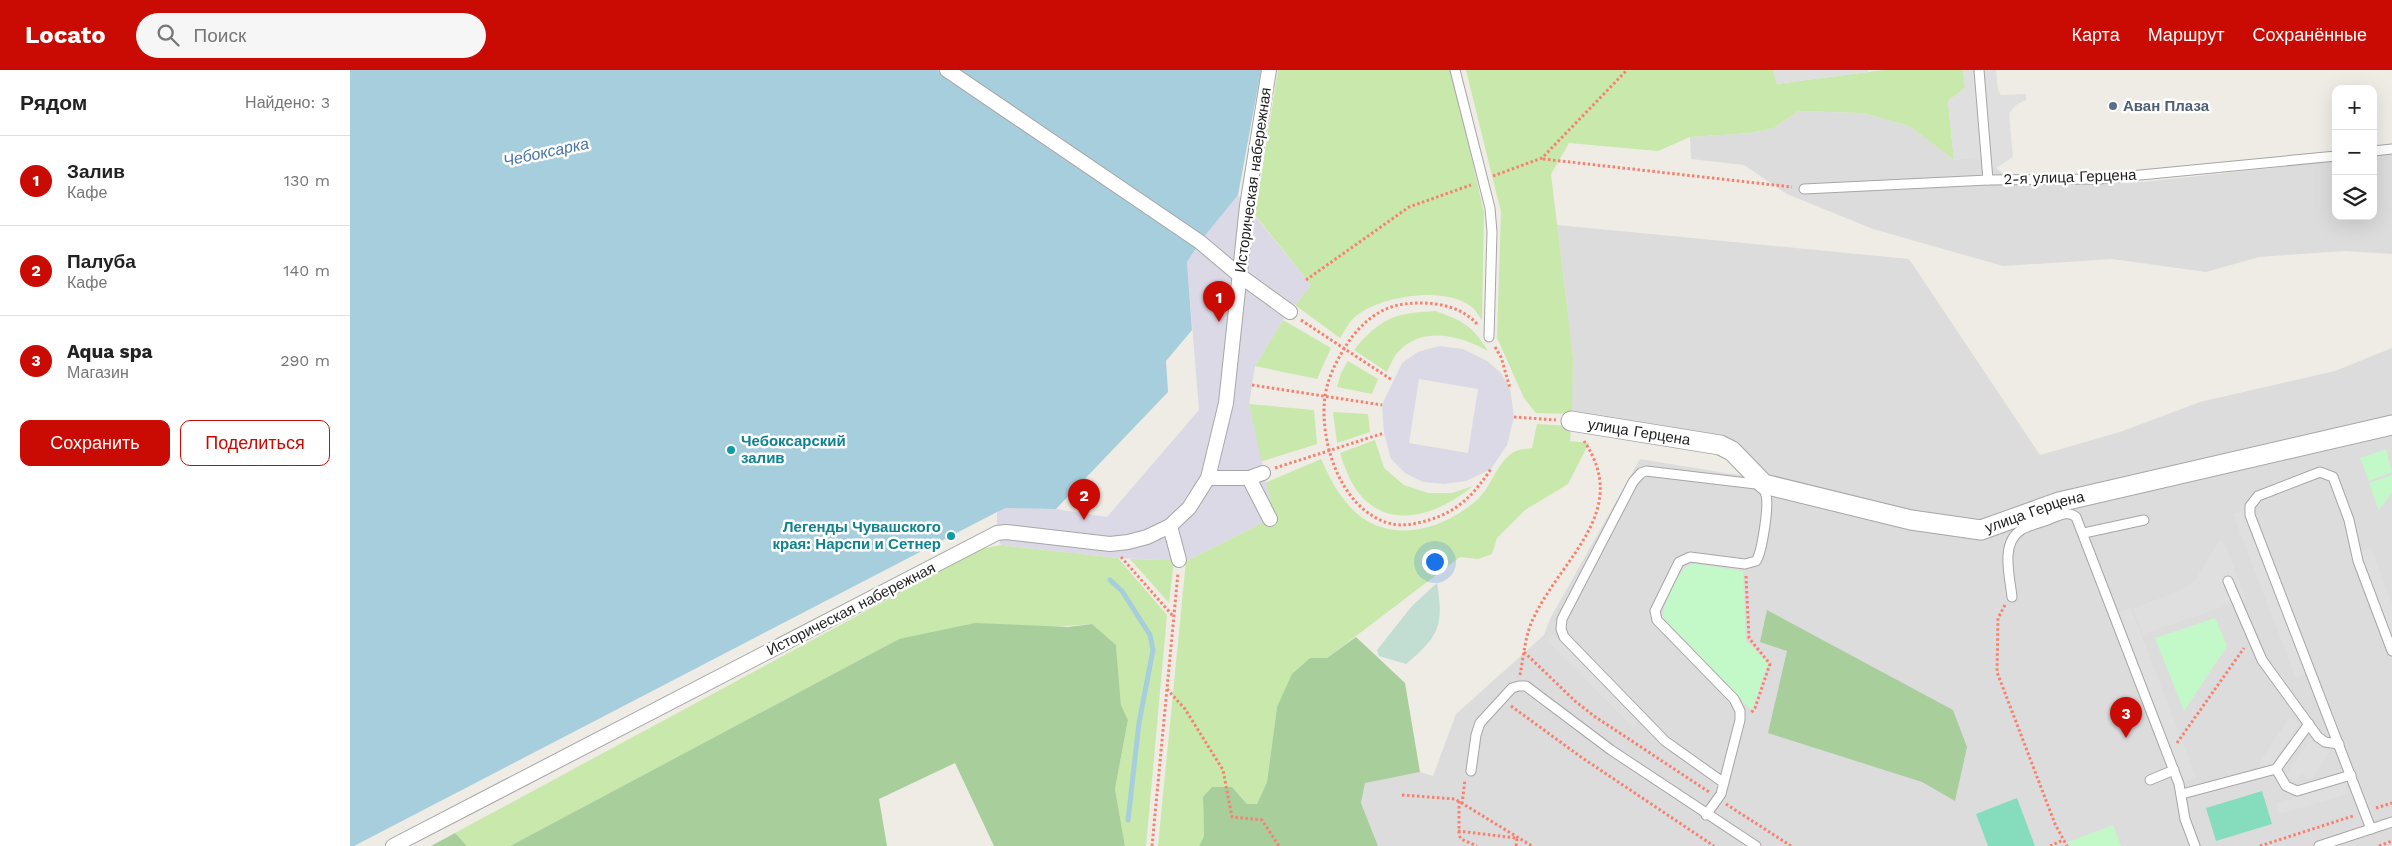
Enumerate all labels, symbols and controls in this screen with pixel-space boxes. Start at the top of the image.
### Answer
search box [136,13,486,58]
text: Locato [25,21,106,49]
icon: search [154,21,182,49]
text: Поиск [194,24,246,47]
text: Карта [2072,24,2120,45]
text: Маршрут [2148,24,2224,45]
text: Сохранённые [2252,24,2367,45]
map controls [2332,85,2377,220]
button: + [2332,85,2377,130]
street label: Историческая набережная [1231,86,1275,274]
text: Рядом [20,90,87,115]
text: Найдено: 3 [245,93,330,112]
place label: Аван Плаза [2123,97,2210,115]
marker: Аван Плаза [2107,100,2119,112]
button: − [2332,130,2377,175]
water label: Чебоксарка [501,134,591,170]
text: Залив [67,160,125,183]
street label: 2-я улица Герцена [2003,166,2137,188]
text: 1 [33,171,39,190]
text: 130 m [284,171,330,190]
button: layers [2332,175,2377,220]
text: Кафе [67,183,107,202]
text: Палуба [67,250,136,273]
text: 2 [31,261,41,280]
text: 140 m [283,261,330,280]
text: Кафе [67,273,107,292]
pin: 1 [1203,281,1235,322]
text: Aqua spa [67,340,152,363]
text: 3 [31,351,41,370]
text: 290 m [280,351,330,370]
text: Магазин [67,363,129,382]
street label: улица Герцена [1587,415,1692,449]
button: Сохранить [20,420,170,466]
button: Поделиться [180,420,330,466]
place label: Чебоксарский залив [741,432,846,467]
marker: Чебоксарский залив [725,444,737,456]
pin: 2 [1068,479,1100,520]
street label: улица Герцена [1983,487,2087,537]
place label: Легенды Чувашского края: Нарспи и Сетнер [773,518,941,553]
marker: Легенды Чувашского края: Нарспи и Сетнер [945,530,957,542]
your location [1422,549,1448,575]
street label: Историческая набережная [764,559,938,659]
pin: 3 [2110,697,2142,738]

